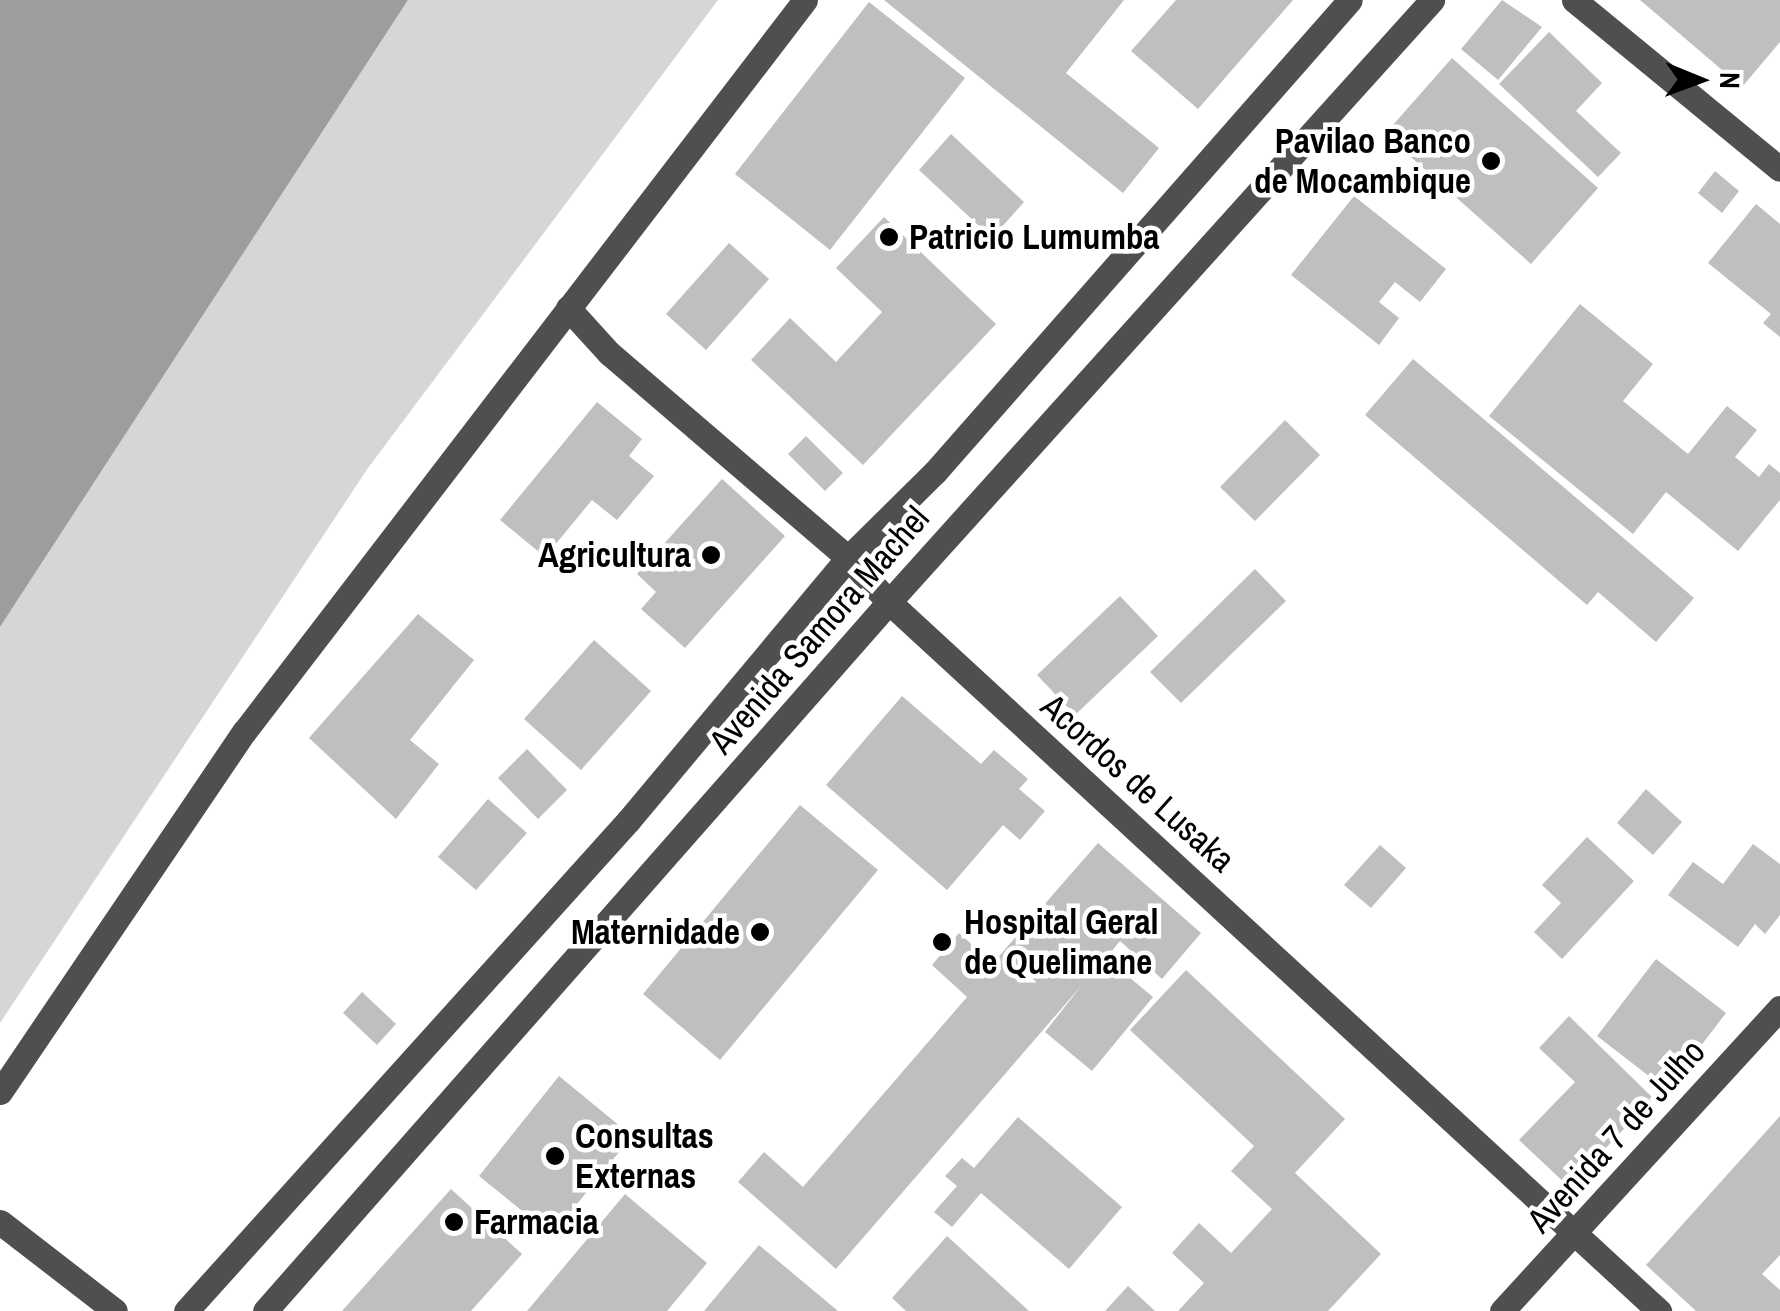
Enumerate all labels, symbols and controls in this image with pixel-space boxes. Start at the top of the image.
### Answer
north arrow [1650,30,1750,130]
text: N [1711,72,1749,89]
place label: Pavilao Banco de Mocambique [1254,120,1471,202]
marker: Pavilao Banco de Mocambique [1480,150,1502,172]
place label: Patricio Lumumba [909,216,1159,258]
marker: Patricio Lumumba [878,226,900,248]
street label: Avenida Samora Machel [700,498,938,762]
place label: Agricultura [538,534,691,576]
marker: Agricultura [700,544,722,566]
street label: Acordos de Lusaka [1033,685,1243,881]
place label: Hospital Geral de Quelimane [964,901,1159,983]
place label: Maternidade [571,911,740,953]
marker: Maternidade [749,921,771,943]
marker: Hospital Geral de Quelimane [929,929,955,955]
street label: Avenida 7 de Julho [1518,1031,1714,1241]
place label: Consultas Externas [575,1115,714,1197]
marker: Consultas Externas [544,1145,566,1167]
place label: Farmacia [474,1201,599,1243]
marker: Farmacia [443,1211,465,1233]

